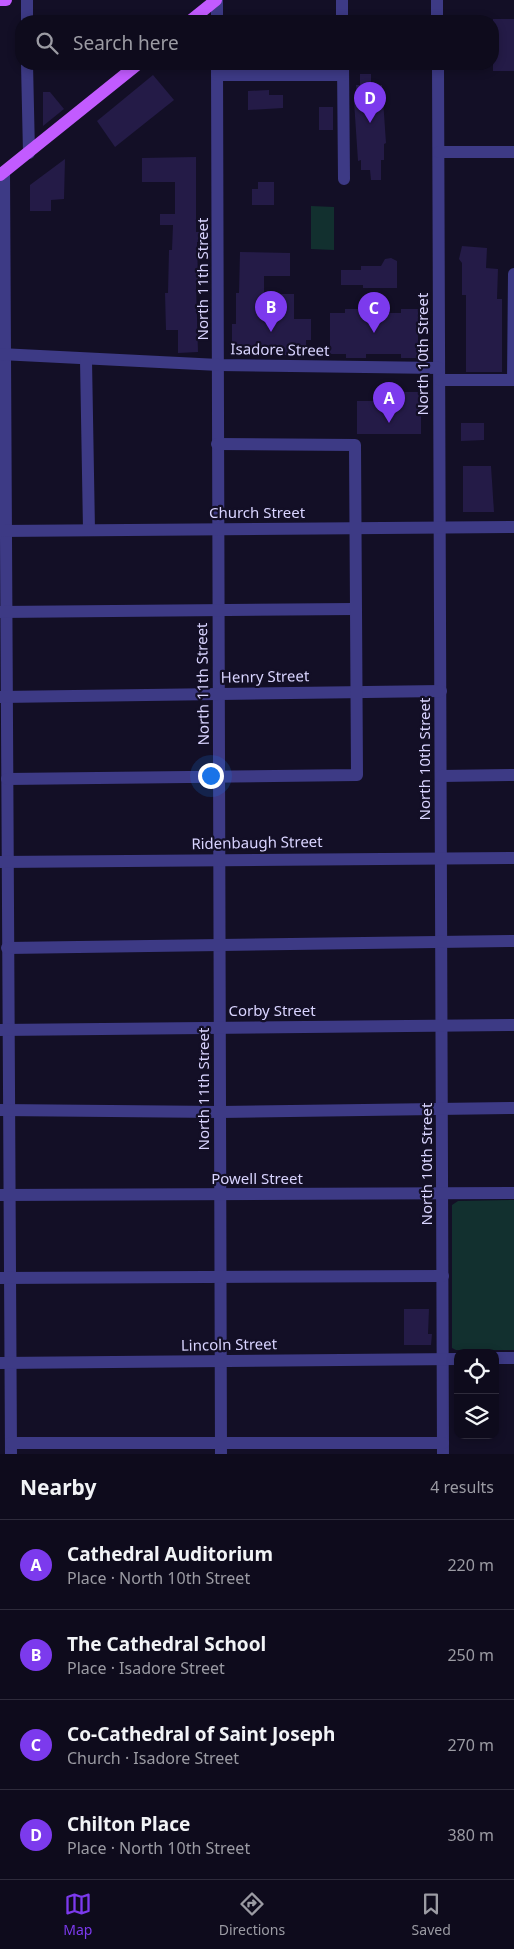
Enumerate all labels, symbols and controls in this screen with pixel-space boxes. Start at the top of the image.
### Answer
search box [15,15,499,70]
icon: search [33,29,61,57]
text: Search here [73,30,179,56]
pin: D [354,82,386,123]
street label: North 11th Street [192,217,212,340]
pin: B [255,291,287,332]
pin: C [358,292,390,333]
street label: North 10th Street [412,292,432,415]
street label: Isadore Street [230,338,330,360]
pin: A [373,382,405,423]
street label: Church Street [209,502,306,522]
street label: North 11th Street [191,622,213,746]
street label: Henry Street [221,665,310,687]
street label: North 10th Street [414,697,434,820]
your location [198,763,224,789]
street label: Ridenbaugh Street [191,831,323,853]
street label: Corby Street [228,1000,316,1020]
street label: North 11th Street [193,1027,213,1150]
street label: North 10th Street [416,1102,436,1225]
street label: Powell Street [211,1168,303,1188]
street label: Lincoln Street [181,1333,278,1355]
map controls [454,1349,499,1439]
button: locate [454,1349,499,1394]
button: layers [454,1394,499,1439]
text: Nearby [20,1473,96,1501]
text: 4 results [430,1476,494,1498]
text: Cathedral Auditorium [67,1541,273,1567]
text: A [30,1554,42,1576]
text: 220 m [447,1554,494,1576]
text: Place · North 10th Street [67,1567,250,1589]
text: The Cathedral School [67,1631,266,1657]
text: B [31,1644,41,1666]
text: 250 m [447,1644,494,1666]
text: Place · Isadore Street [67,1657,225,1679]
text: Co-Cathedral of Saint Joseph [67,1721,335,1747]
text: C [31,1734,41,1756]
text: 270 m [447,1734,494,1756]
text: Church · Isadore Street [67,1747,239,1769]
text: Chilton Place [67,1811,190,1837]
text: D [30,1824,42,1846]
text: 380 m [447,1824,494,1846]
text: Place · North 10th Street [67,1837,250,1859]
tab: Map [63,1890,92,1939]
tab: Directions [219,1890,285,1939]
tab: Saved [412,1890,451,1939]

